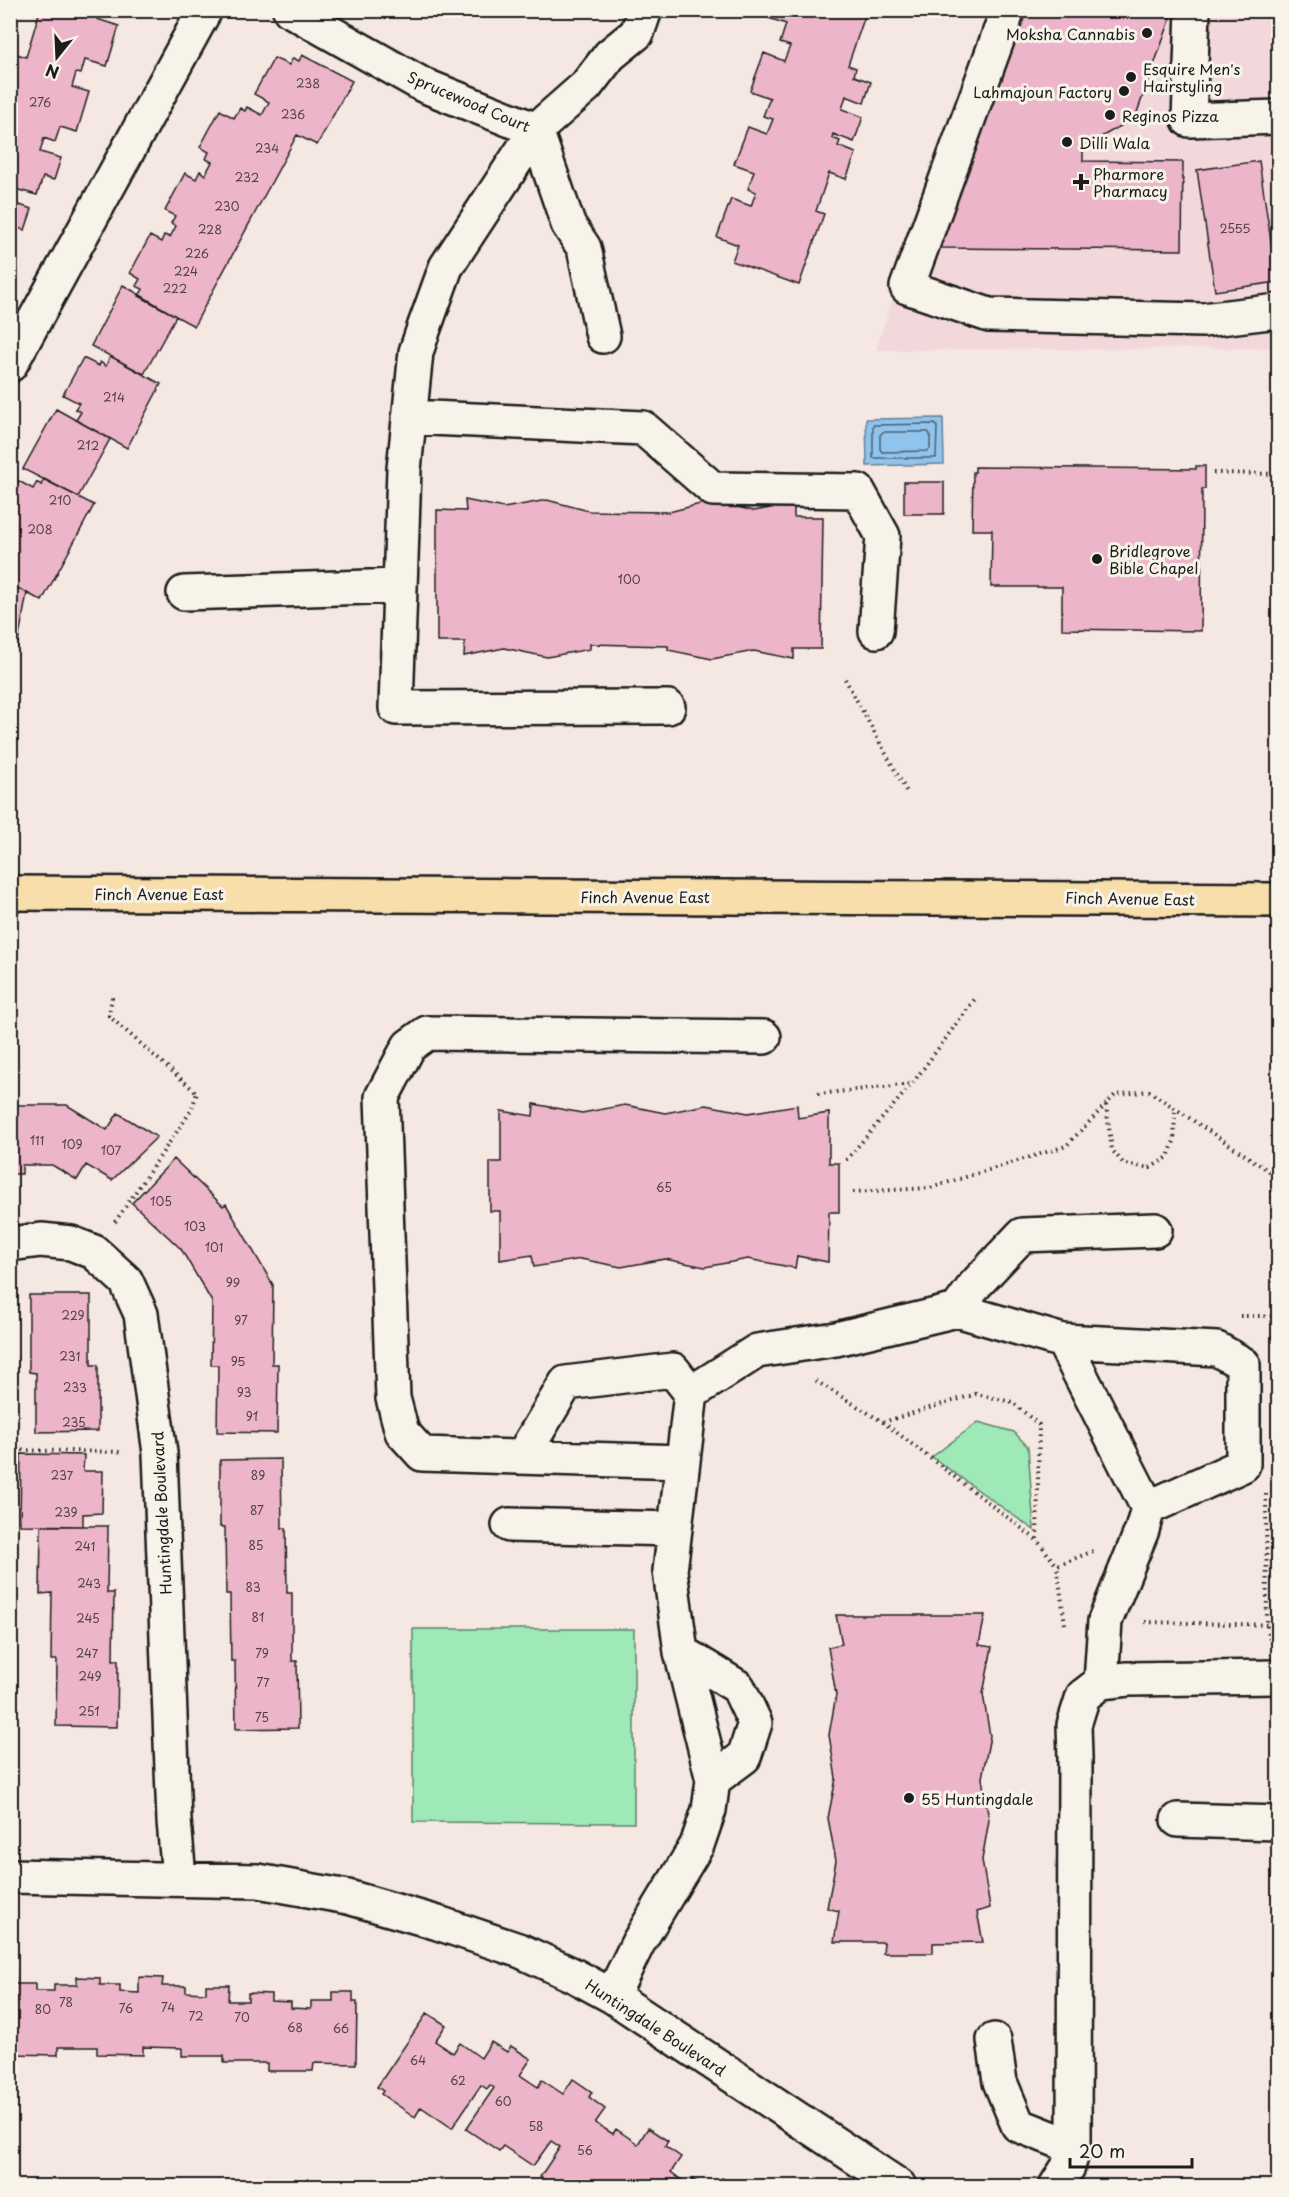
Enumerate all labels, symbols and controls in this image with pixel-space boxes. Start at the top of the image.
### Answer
place label: Moksha Cannabis [1006,22,1135,45]
marker: Moksha Cannabis [1140,26,1154,40]
north arrow [27,27,87,87]
place label: Esquire Men's Hairstyling [1143,57,1240,97]
text: N [42,59,62,86]
street label: Sprucewood Court [404,65,534,137]
marker: Esquire Men's Hairstyling [1124,70,1138,84]
house number: 238 [296,74,320,92]
place label: Lahmajoun Factory [973,80,1112,103]
marker: Lahmajoun Factory [1117,84,1131,98]
house number: 276 [29,93,51,111]
place label: Reginos Pizza [1122,104,1219,127]
house number: 236 [281,105,305,123]
marker: Reginos Pizza [1103,108,1117,122]
place label: Dilli Wala [1079,131,1150,154]
marker: Dilli Wala [1060,135,1074,149]
house number: 234 [255,139,279,157]
place label: Pharmore Pharmacy [1093,162,1168,202]
house number: 232 [235,168,259,186]
marker: Pharmore Pharmacy [1074,175,1088,189]
house number: 230 [214,197,240,215]
house number: 2555 [1219,219,1251,237]
house number: 228 [198,220,222,238]
house number: 226 [185,244,209,262]
house number: 224 [174,262,198,280]
house number: 222 [163,279,187,297]
house number: 214 [103,388,125,406]
house number: 212 [77,436,99,454]
house number: 210 [49,491,72,509]
house number: 208 [27,520,53,538]
place label: Bridlegrove Bible Chapel [1109,539,1198,579]
marker: Bridlegrove Bible Chapel [1090,552,1104,566]
house number: 100 [618,570,641,588]
street label: Finch Avenue East [94,882,224,905]
street label: Finch Avenue East [580,885,710,908]
street label: Finch Avenue East [1065,885,1195,911]
house number: 111 [30,1131,44,1149]
house number: 109 [61,1135,83,1153]
house number: 107 [101,1141,122,1159]
house number: 65 [656,1178,672,1196]
house number: 105 [150,1192,172,1210]
house number: 103 [184,1217,206,1235]
house number: 101 [205,1238,223,1256]
house number: 99 [226,1273,240,1291]
house number: 229 [62,1306,84,1324]
house number: 97 [234,1311,248,1329]
house number: 231 [60,1347,80,1365]
house number: 95 [231,1352,245,1370]
house number: 233 [63,1378,87,1396]
house number: 93 [237,1383,251,1401]
house number: 91 [246,1407,258,1425]
house number: 235 [62,1413,86,1431]
street label: Huntingdale Boulevard [145,1431,177,1595]
house number: 237 [51,1466,74,1484]
house number: 89 [251,1466,265,1484]
house number: 87 [250,1501,264,1519]
house number: 239 [54,1503,78,1521]
house number: 85 [249,1536,263,1554]
house number: 241 [75,1537,95,1555]
house number: 243 [77,1574,101,1592]
house number: 83 [245,1578,261,1596]
house number: 81 [252,1608,264,1626]
house number: 245 [76,1609,100,1627]
house number: 247 [76,1644,99,1662]
house number: 79 [255,1644,269,1662]
house number: 249 [79,1667,101,1685]
house number: 77 [256,1673,270,1691]
house number: 251 [78,1702,100,1720]
house number: 75 [255,1708,269,1726]
place label: 55 Huntingdale [921,1787,1034,1810]
marker: 55 Huntingdale [902,1791,916,1805]
street label: Huntingdale Boulevard [581,1973,731,2081]
house number: 78 [59,1993,73,2011]
house number: 74 [161,1998,175,2016]
house number: 76 [119,1999,133,2017]
house number: 80 [35,2000,51,2018]
house number: 72 [188,2007,204,2025]
house number: 70 [234,2008,250,2026]
house number: 68 [287,2018,303,2036]
house number: 66 [333,2019,349,2037]
house number: 64 [410,2051,426,2069]
house number: 62 [450,2071,466,2089]
house number: 60 [494,2092,512,2110]
house number: 58 [528,2117,544,2135]
scale bar [1070,2131,1192,2169]
text: 20 m [1079,2137,1125,2164]
house number: 56 [577,2141,593,2159]

